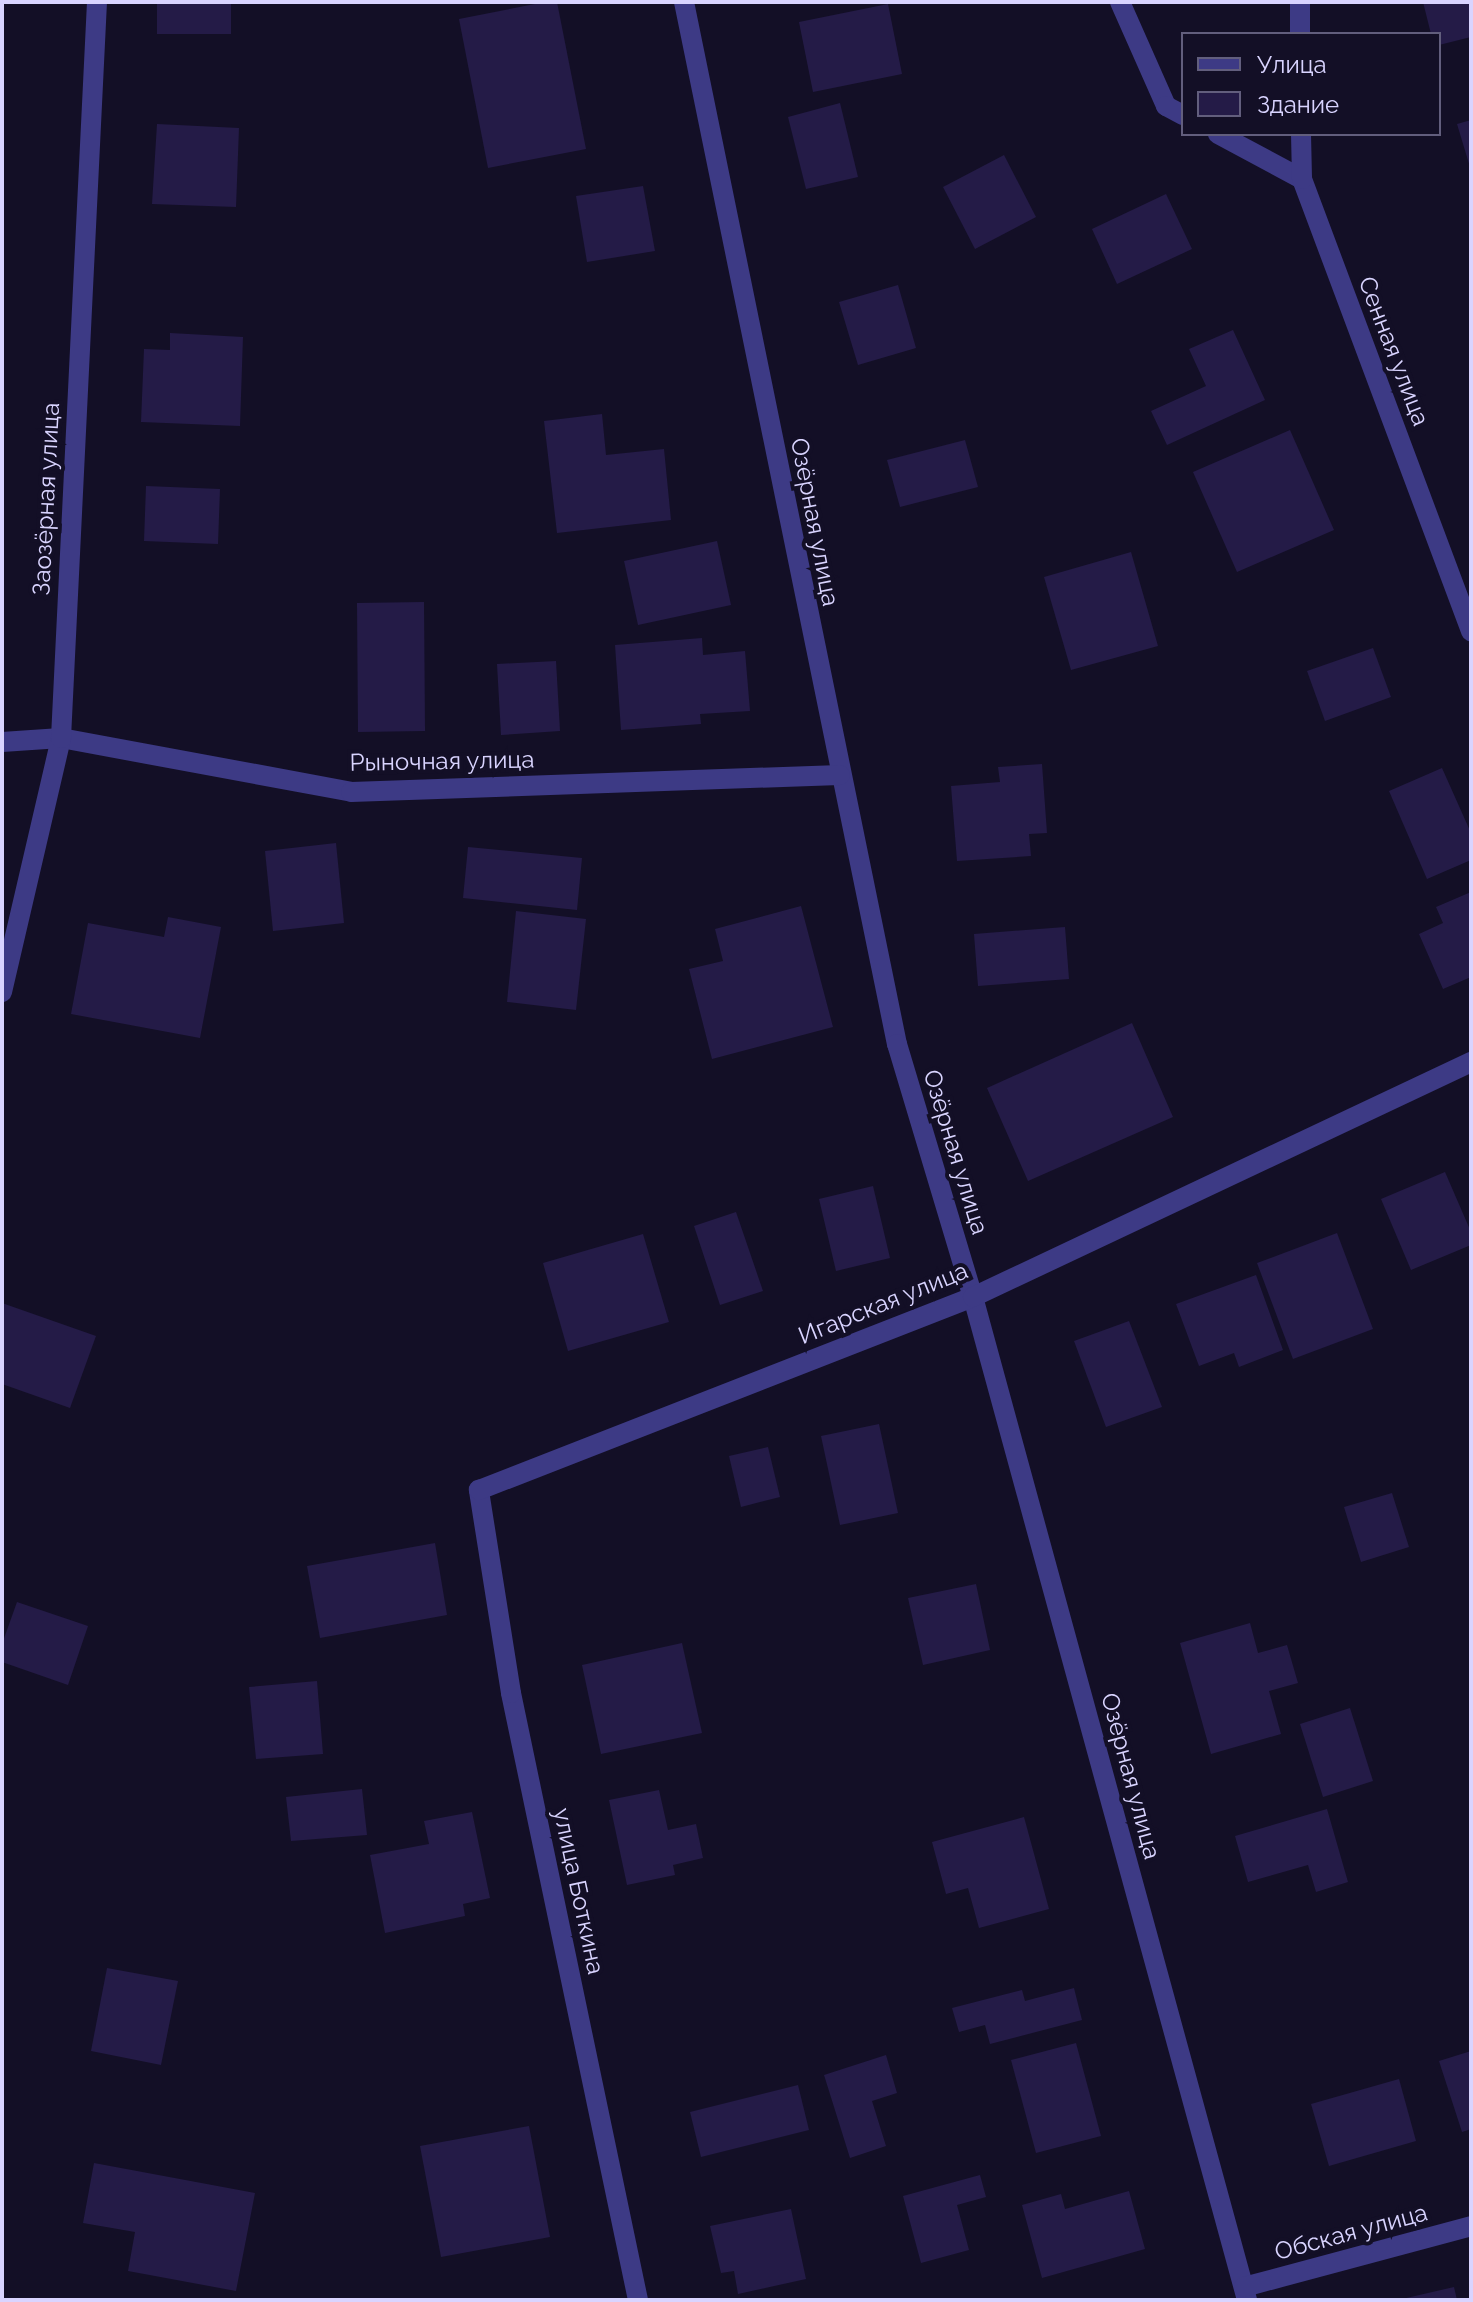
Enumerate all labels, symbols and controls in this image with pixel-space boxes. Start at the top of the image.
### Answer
legend [1181,32,1441,136]
text: Улица [1257,50,1327,79]
text: Здание [1257,90,1339,119]
street label: Сенная улица [1352,272,1436,430]
street label: Заозёрная улица [27,401,65,597]
street label: Озёрная улица [785,435,845,609]
street label: Рыночная улица [349,745,535,777]
street label: Озёрная улица [917,1066,995,1238]
street label: Игарская улица [794,1256,972,1350]
street label: Озёрная улица [1095,1689,1167,1863]
street label: улица Боткина [547,1805,611,1977]
street label: Обская улица [1271,2198,1431,2266]

